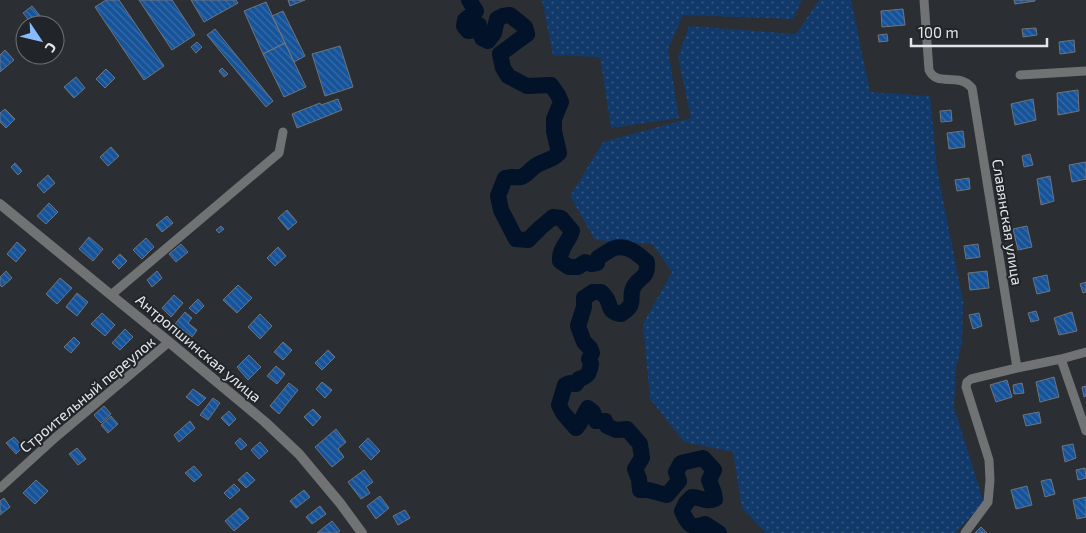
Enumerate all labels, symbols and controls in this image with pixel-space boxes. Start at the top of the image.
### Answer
north arrow [15,15,65,65]
scale bar [911,15,1047,47]
text: 100 m [918,23,959,41]
text: С [42,39,60,56]
street label: Славянская улица [988,158,1027,287]
street label: Антропшинская улица [132,290,265,406]
street label: Строительный переулок [16,332,159,457]

